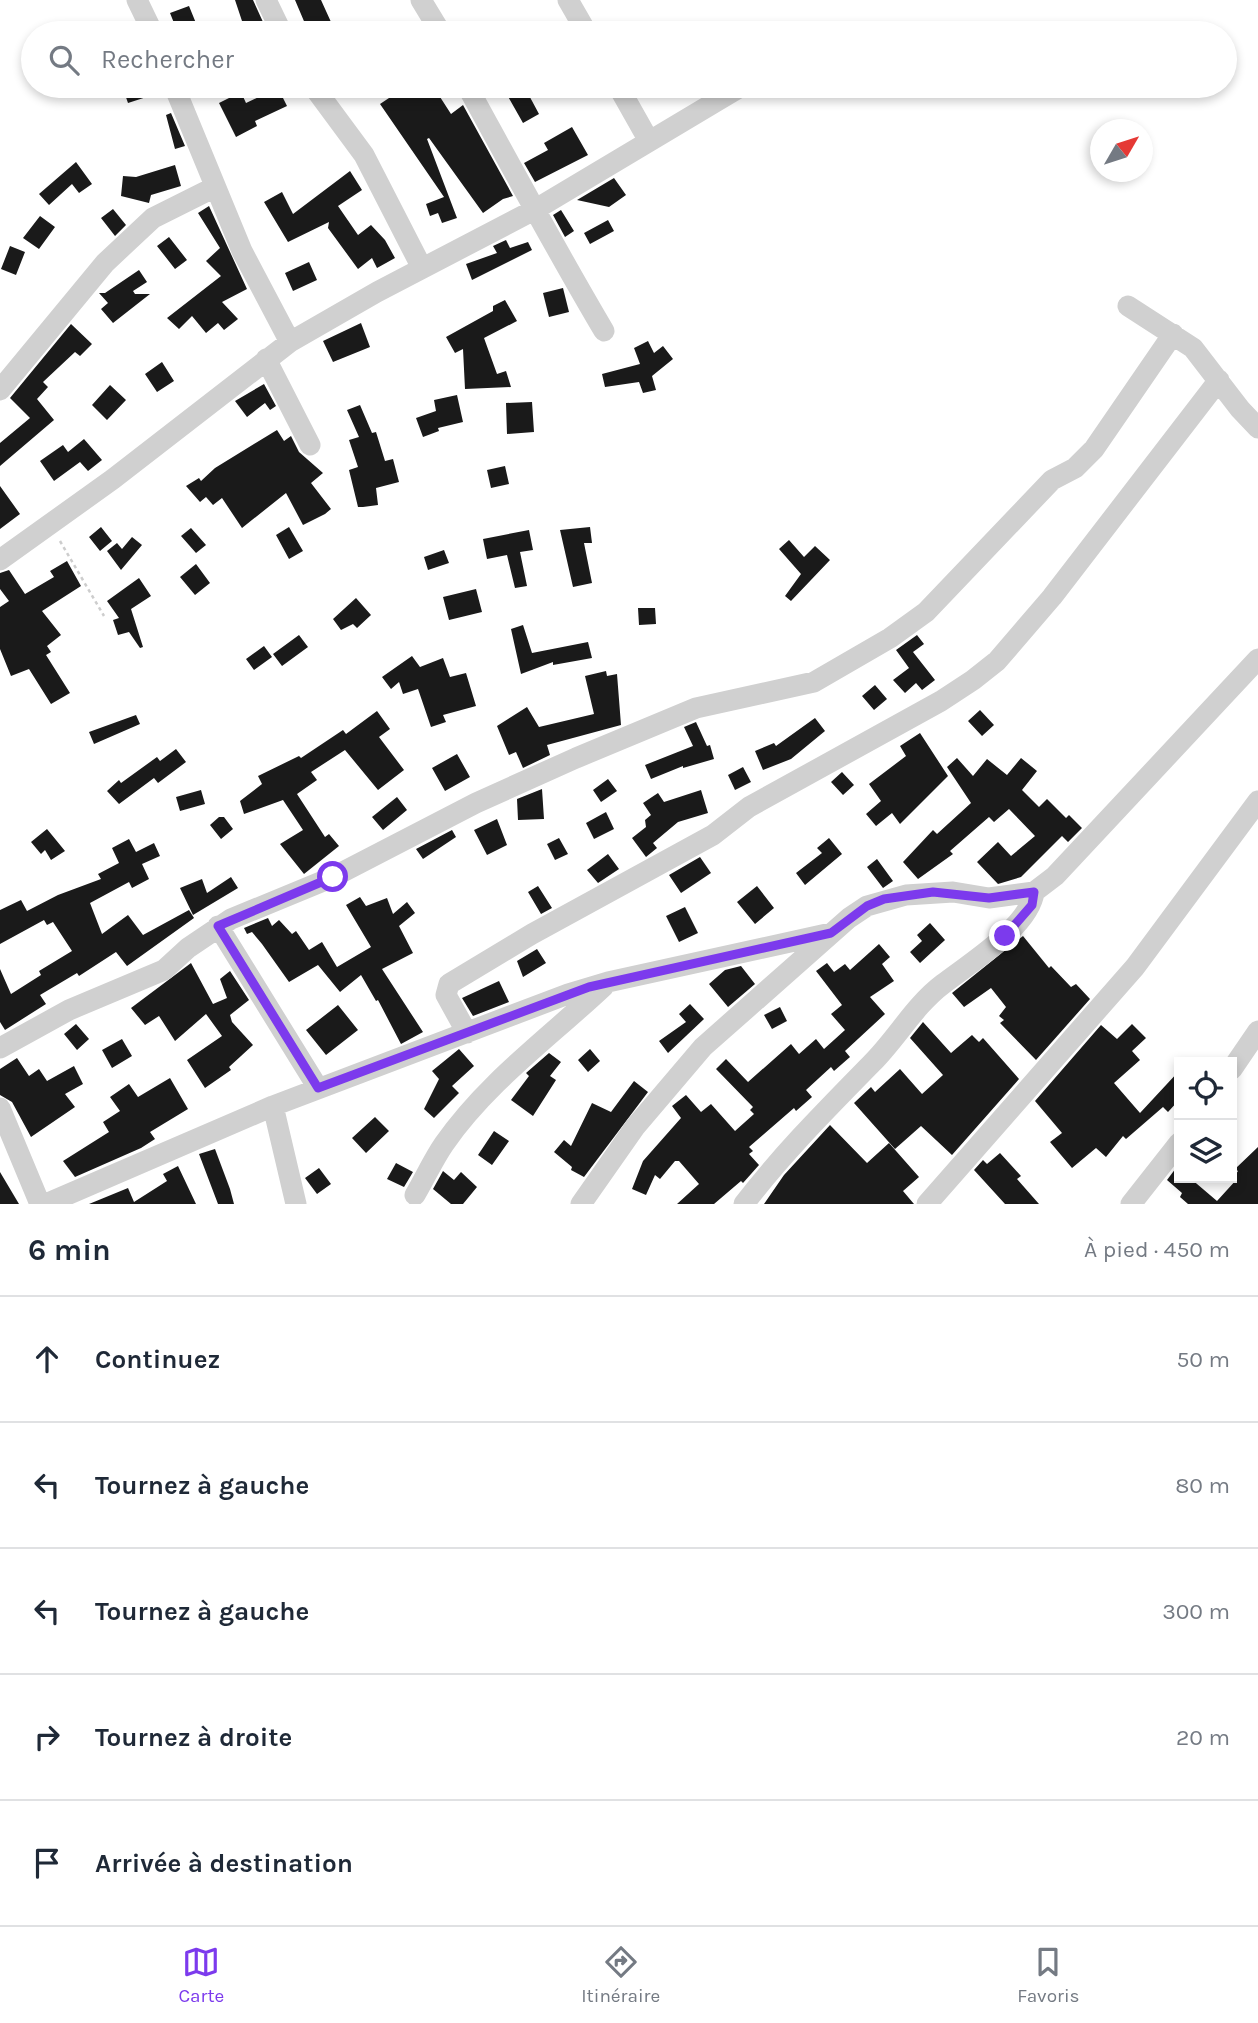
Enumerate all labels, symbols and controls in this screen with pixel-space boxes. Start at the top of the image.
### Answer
search box [21,21,1237,98]
icon: search [45,41,83,79]
text: Rechercher [101,44,234,75]
north arrow [1090,119,1153,182]
route start [317,861,348,892]
route end [989,920,1020,951]
map controls [1174,1057,1237,1183]
button: locate [1174,1057,1237,1120]
button: layers [1174,1120,1237,1183]
text: 6 min [28,1232,111,1268]
text: À pied · 450 m [1084,1236,1230,1263]
icon: ahead [28,1340,66,1378]
text: Continuez [95,1344,220,1375]
text: 50 m [1176,1346,1230,1373]
icon: left [28,1466,66,1504]
text: Tournez à gauche [95,1470,309,1501]
text: 80 m [1175,1472,1230,1499]
icon: left [28,1592,66,1630]
text: Tournez à gauche [95,1596,309,1627]
text: 300 m [1162,1598,1230,1625]
icon: right [28,1718,66,1756]
text: Tournez à droite [95,1722,292,1753]
text: 20 m [1176,1724,1230,1751]
icon: arrive [28,1844,66,1882]
text: Arrivée à destination [95,1848,353,1879]
tab: Carte [178,1943,224,2007]
tab: Itinéraire [581,1943,660,2007]
tab: Favoris [1017,1943,1080,2007]

